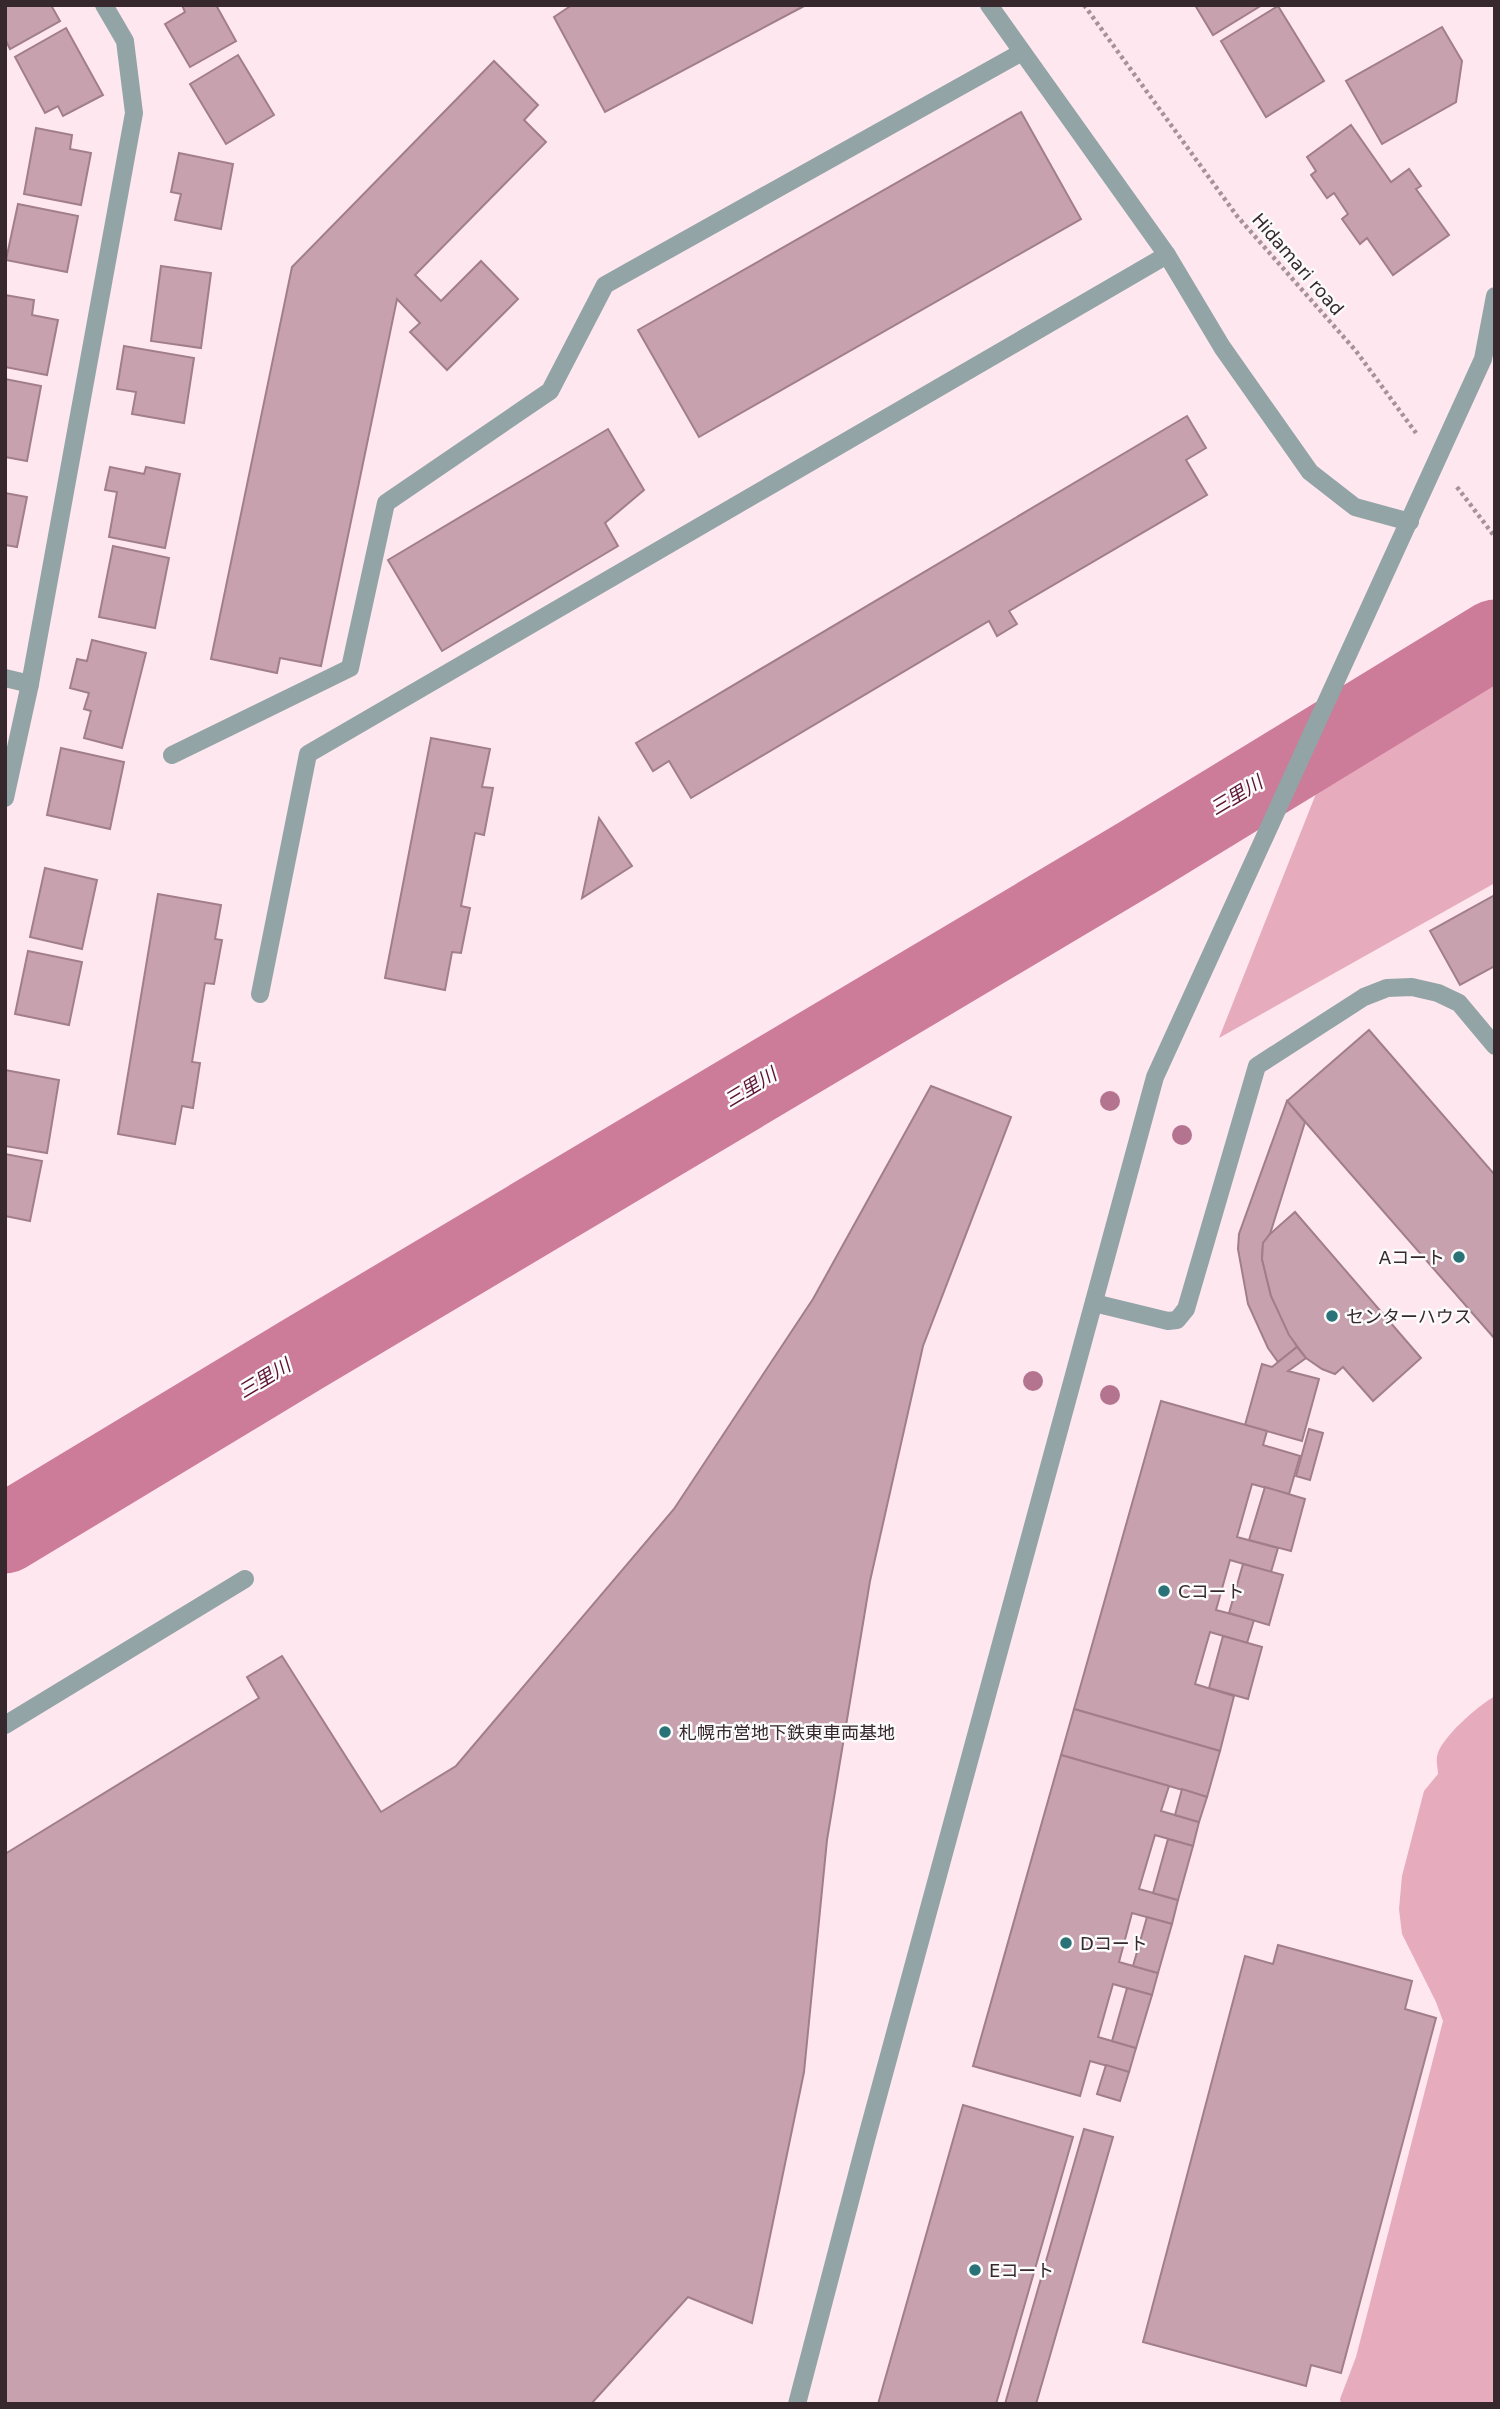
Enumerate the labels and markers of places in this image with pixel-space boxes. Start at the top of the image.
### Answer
place label: Aコート [1379,1247,1445,1268]
marker: Aコート [1451,1249,1467,1265]
place label: センターハウス [1346,1306,1472,1327]
marker: センターハウス [1324,1308,1340,1324]
place label: Cコート [1178,1581,1245,1602]
marker: Cコート [1156,1583,1172,1599]
place label: 札幌市営地下鉄東車両基地 [679,1722,895,1743]
marker: 札幌市営地下鉄東車両基地 [657,1724,673,1740]
place label: Dコート [1080,1933,1148,1954]
marker: Dコート [1058,1935,1074,1951]
place label: Eコート [989,2260,1054,2281]
marker: Eコート [967,2262,983,2278]

